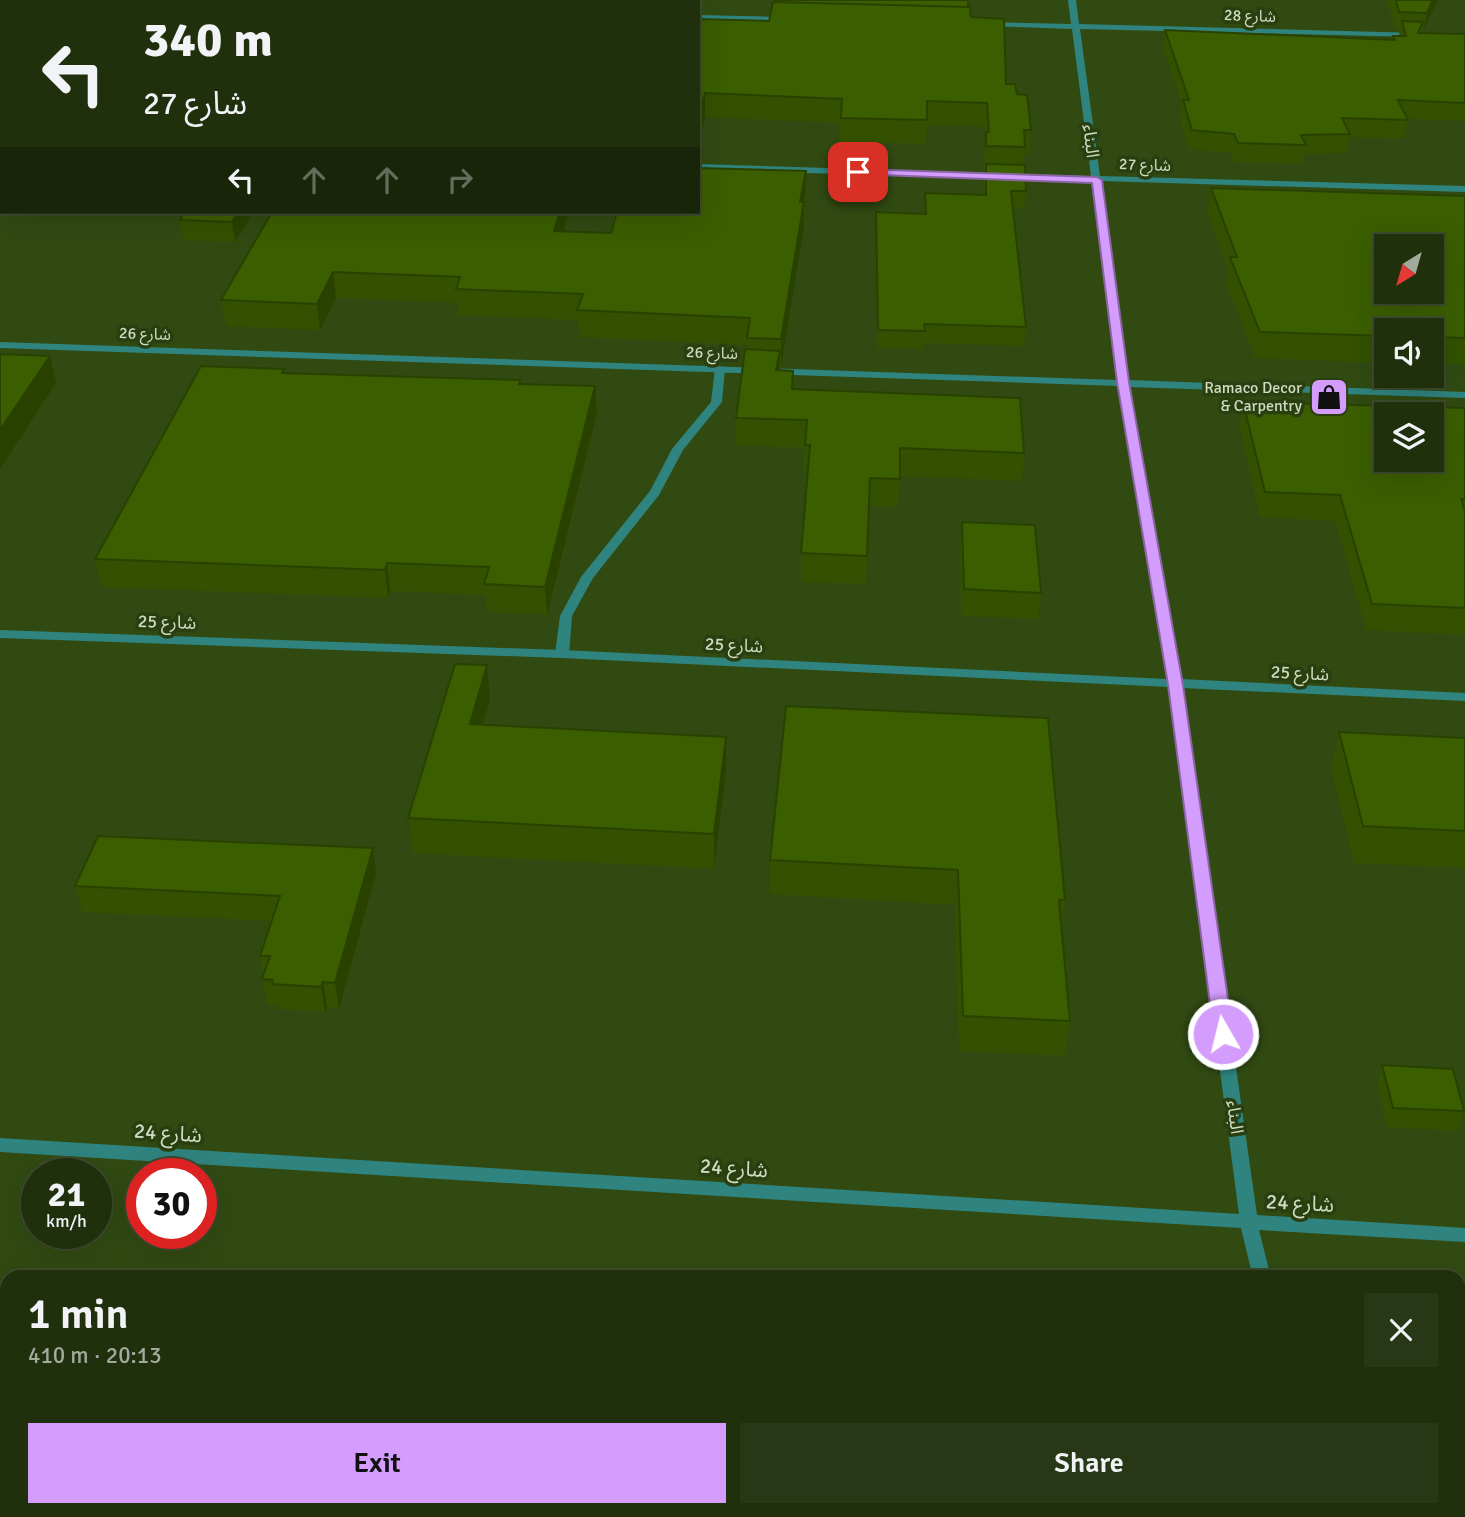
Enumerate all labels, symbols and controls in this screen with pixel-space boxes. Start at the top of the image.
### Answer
street label: شارع 28 [1224,5,1276,29]
text: 340 m [143,10,273,70]
icon: left [28,28,119,119]
text: شارع 27 [143,84,247,123]
street label: البناء [1078,123,1104,159]
pin [828,142,888,202]
icon: arrive [839,153,877,191]
street label: شارع 27 [1119,154,1171,178]
icon: left [222,161,260,199]
icon: ahead [295,161,333,199]
icon: ahead [368,161,406,199]
icon: right [441,161,479,199]
north arrow [1374,234,1444,304]
map controls [1374,234,1444,472]
button: sound [1374,318,1444,388]
street label: شارع 26 [119,323,171,347]
street label: شارع 26 [686,342,738,366]
shop icon: Ramaco Decor & Carpentry [1308,376,1350,418]
place label: Ramaco Decor & Carpentry [1204,378,1303,416]
button: layers [1374,402,1444,472]
street label: شارع 25 [137,610,197,637]
street label: شارع 25 [704,632,764,661]
street label: شارع 25 [1270,660,1330,689]
position arrow [1186,997,1260,1071]
street label: البناء [1222,1099,1248,1135]
street label: شارع 24 [133,1118,203,1150]
street label: شارع 24 [699,1153,769,1185]
speed limit sign: 30 [126,1158,217,1249]
text: 21 [48,1173,85,1216]
street label: شارع 24 [1265,1188,1335,1220]
text: km/h [46,1210,87,1232]
text: 1 min [28,1289,129,1340]
button: close [1364,1293,1438,1367]
text: 410 m · 20:13 [28,1341,162,1370]
button: Exit [28,1423,726,1503]
button: Share [740,1423,1438,1503]

